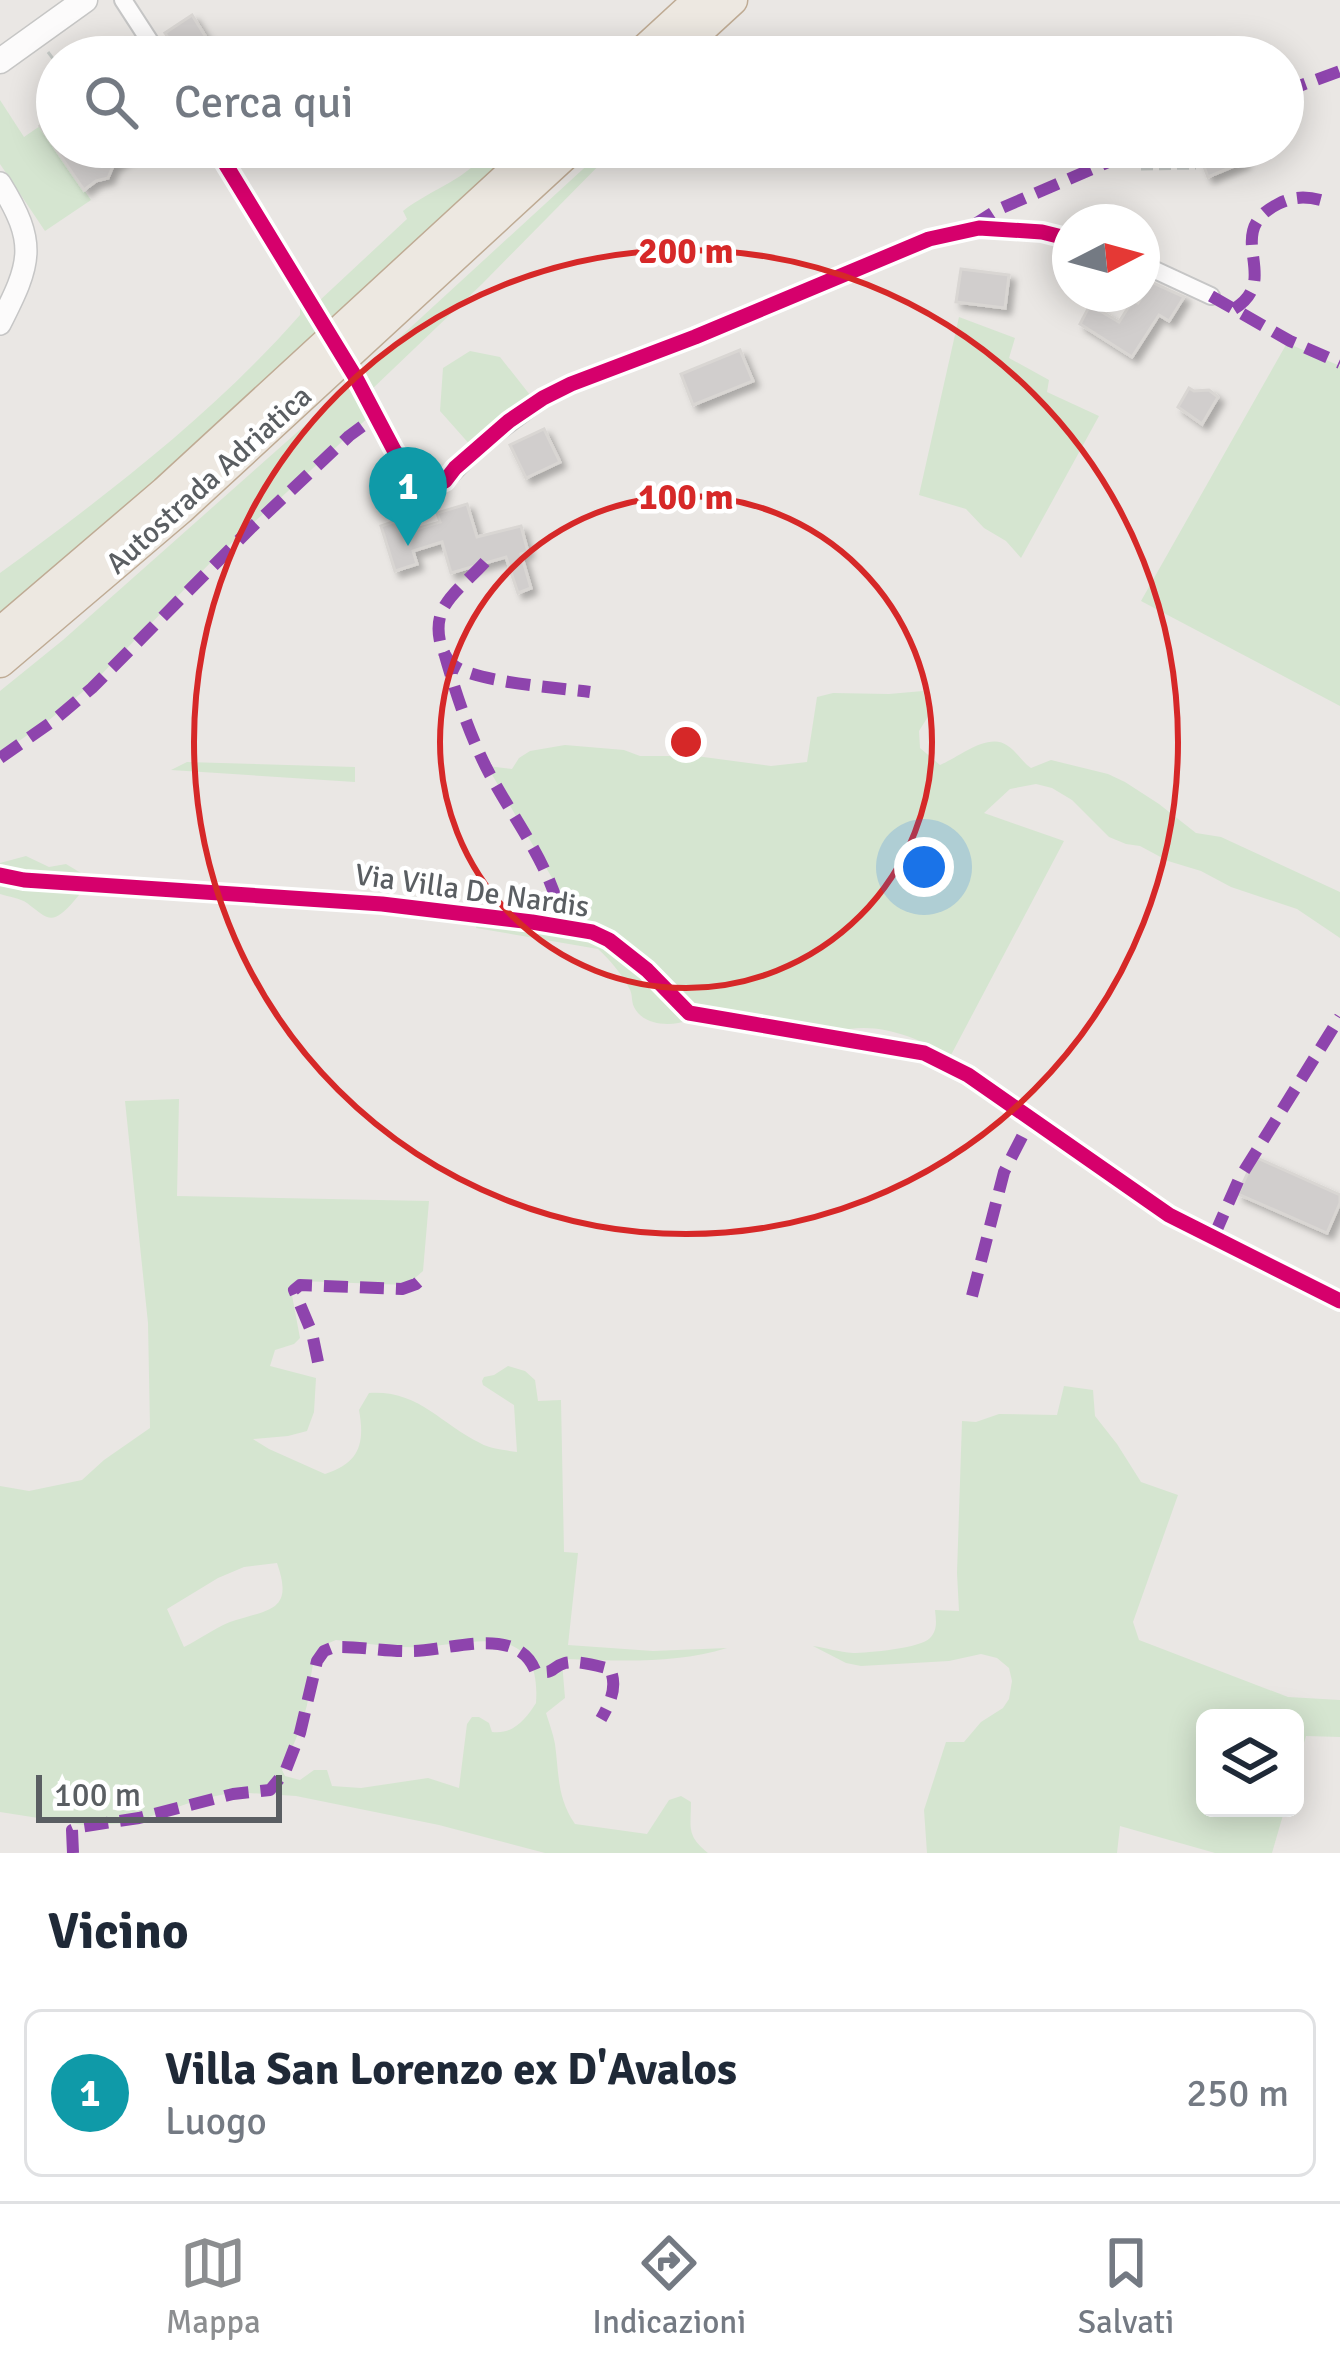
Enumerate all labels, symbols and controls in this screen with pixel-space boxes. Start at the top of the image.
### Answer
search box [36,36,1304,168]
icon: search [78,69,144,135]
text: Cerca qui [174,75,353,130]
north arrow [1052,204,1160,312]
text: 200 m [638,229,734,274]
street label: Autostrada Adriatica [98,378,320,582]
pin: 1 [369,447,447,546]
text: 100 m [638,475,734,520]
centre of rings [665,721,707,763]
your location [894,837,954,897]
street label: Via Villa De Nardis [352,856,592,926]
map controls [1196,1709,1304,1817]
button: layers [1196,1709,1304,1817]
scale bar [36,1769,282,1822]
text: 100 m [54,1775,141,1816]
text: Vicino [48,1900,189,1963]
text: Villa San Lorenzo ex D'Avalos [165,2042,737,2097]
text: 1 [79,2069,101,2117]
text: 250 m [1186,2069,1289,2117]
text: Luogo [165,2097,267,2145]
tab: Mappa [166,2230,261,2343]
tab: Indicazioni [592,2230,746,2343]
tab: Salvati [1078,2230,1174,2343]

